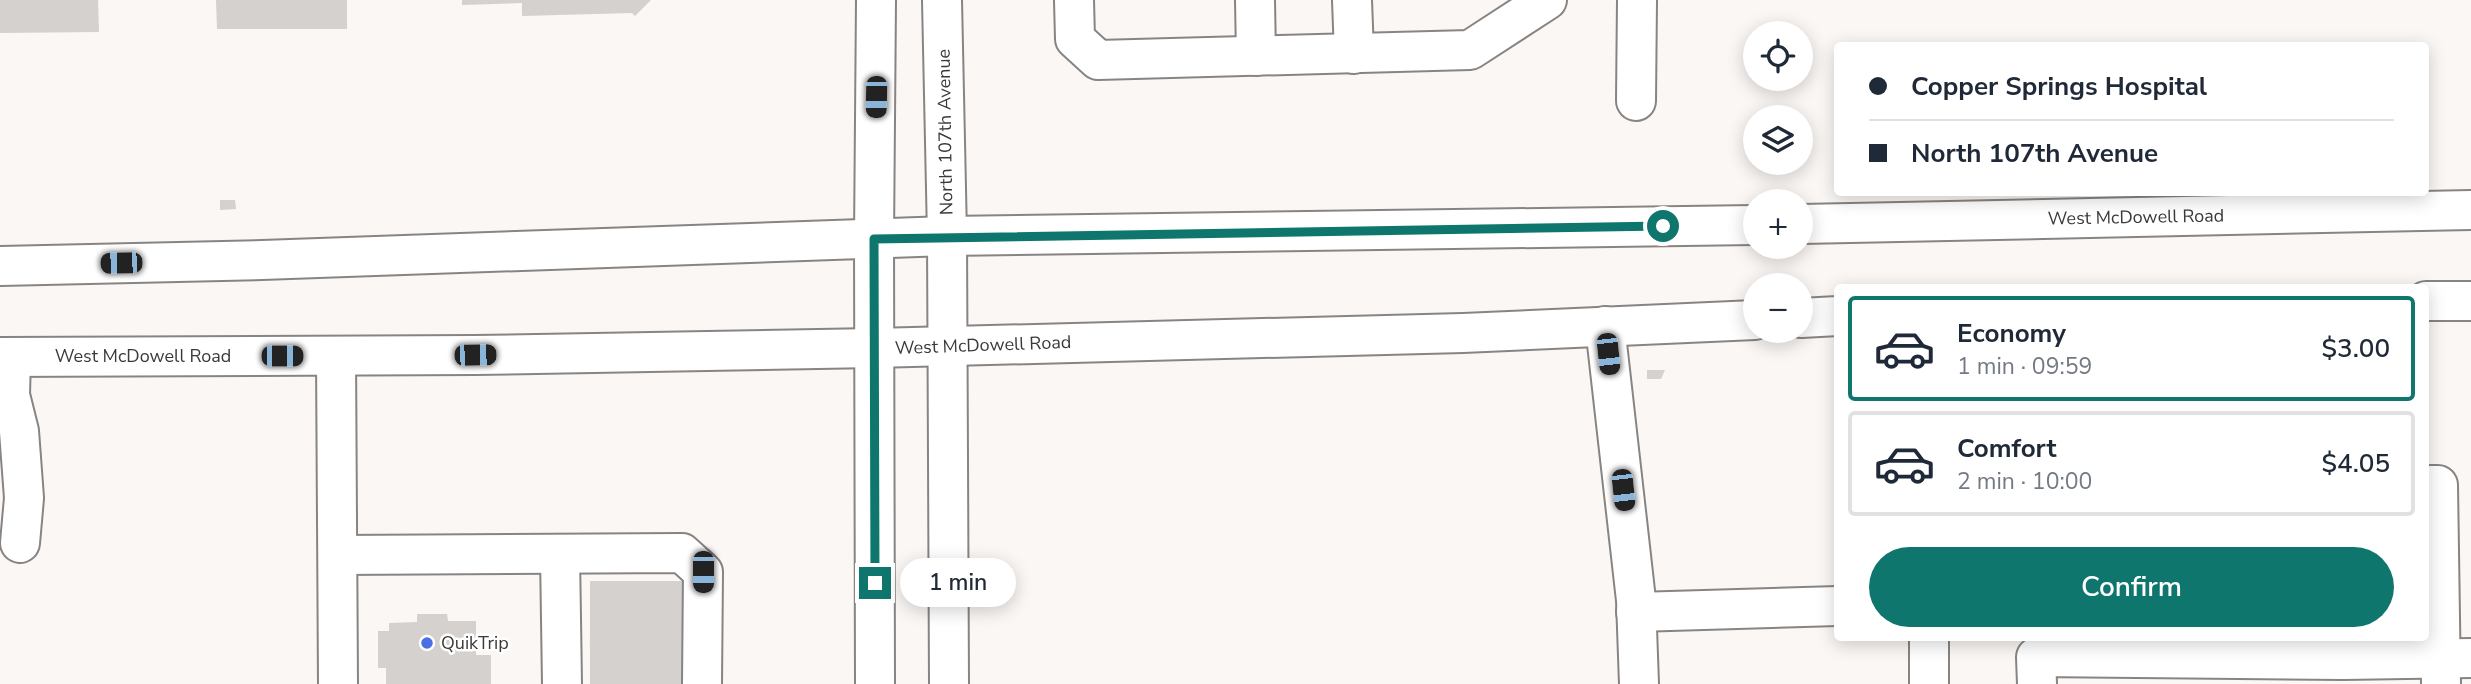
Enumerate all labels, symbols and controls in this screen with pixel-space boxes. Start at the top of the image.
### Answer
map controls [1743,21,1813,343]
button: locate [1743,21,1813,91]
street label: North 107th Avenue [932,49,958,215]
text: Copper Springs Hospital [1911,69,2207,104]
car [866,76,887,118]
button: layers [1743,105,1813,175]
text: North 107th Avenue [1911,136,2158,171]
button: + [1743,189,1813,259]
street label: West McDowell Road [2048,203,2224,231]
route start [1647,210,1679,242]
car [100,252,143,274]
button: − [1743,273,1813,343]
text: Economy [1957,316,2066,351]
icon: car [1873,317,1936,380]
street label: West McDowell Road [894,330,1072,360]
text: $3.00 [2321,331,2390,366]
car [1596,332,1621,376]
street label: West McDowell Road [55,344,231,368]
car [454,344,497,366]
car [262,346,304,367]
text: 1 min · 09:59 [1957,351,2092,382]
text: Comfort [1957,431,2057,466]
icon: car [1873,432,1936,495]
text: $4.05 [2321,446,2390,481]
text: 2 min · 10:00 [1957,466,2092,497]
car [1611,468,1636,512]
button: Confirm [1869,547,2394,627]
car [693,551,714,593]
callout: 1 min [900,558,1015,608]
route end [859,567,891,599]
text: 1 min [929,567,987,598]
place label: QuikTrip [441,631,509,655]
marker: QuikTrip [419,635,435,651]

